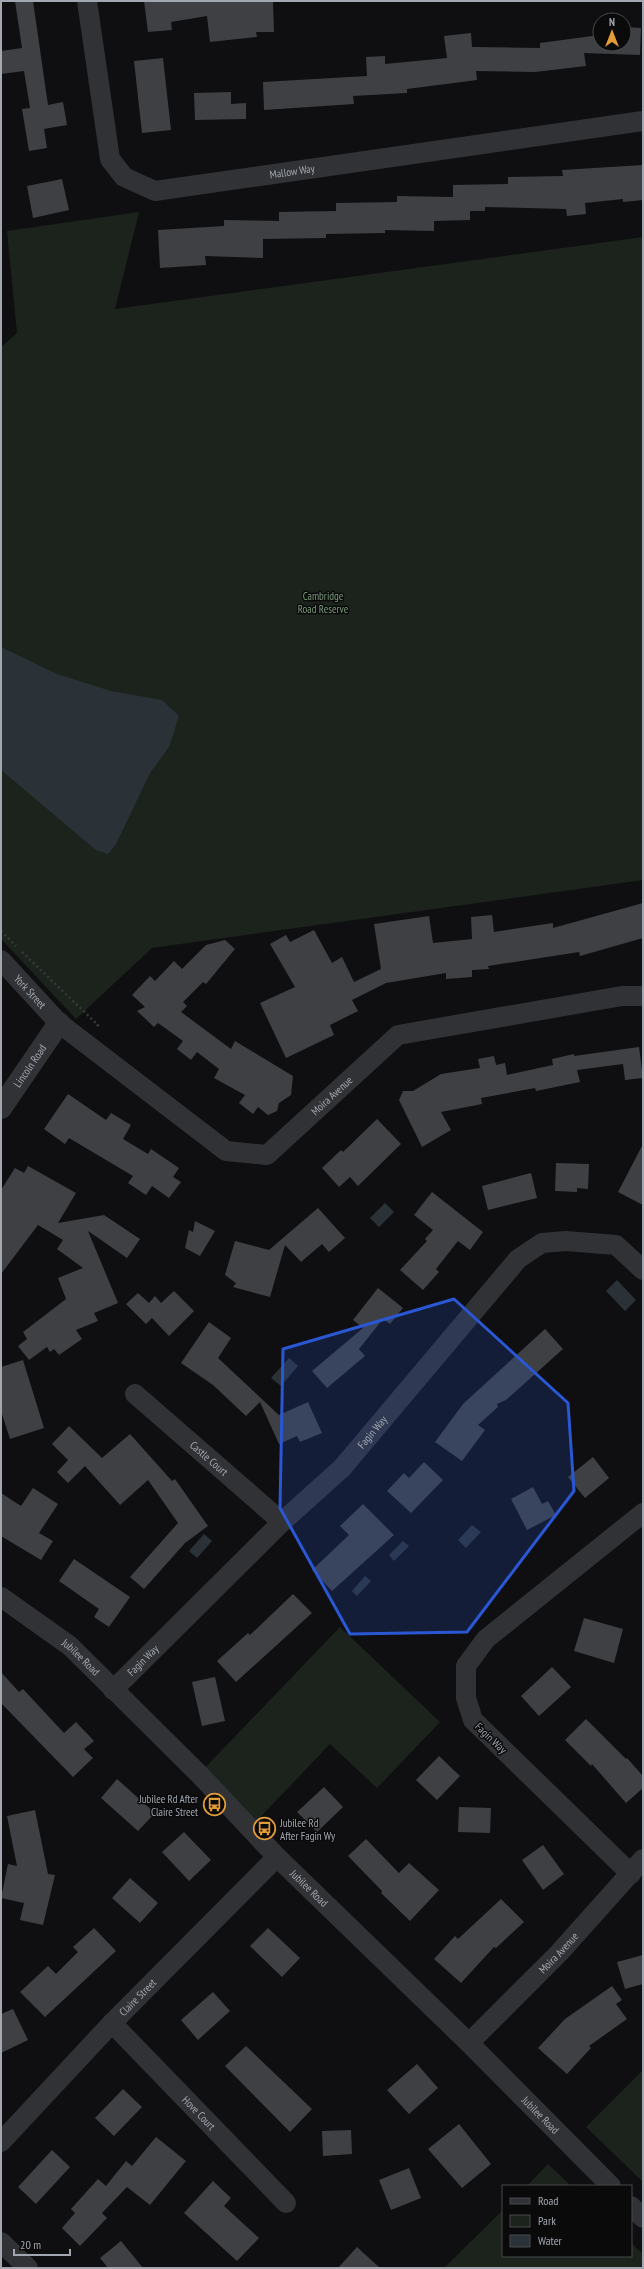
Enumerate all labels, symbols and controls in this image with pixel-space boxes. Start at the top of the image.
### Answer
north arrow [592,12,632,52]
text: N [609,15,615,29]
street label: Mallow Way [269,161,316,181]
park label: Cambridge Road Reserve [298,589,349,616]
street label: York Street [11,972,49,1012]
street label: Lincoln Road [10,1042,49,1090]
street label: Moira Avenue [308,1073,356,1118]
street label: Fagin Way [354,1412,391,1451]
street label: Castle Court [187,1438,231,1479]
street label: Jubilee Road [58,1635,103,1679]
street label: Fagin Way [124,1641,162,1679]
street label: Fagin Way [472,1720,510,1757]
place label: Jubilee Rd After Claire Street [138,1792,198,1819]
bus stop icon: Jubilee Rd After Claire Street [201,1792,227,1818]
bus stop icon: Jubilee Rd After Fagin Wy [252,1816,278,1842]
place label: Jubilee Rd After Fagin Wy [279,1816,336,1843]
street label: Jubilee Road [287,1866,331,1910]
street label: Moira Avenue [536,1929,581,1976]
street label: Claire Street [116,1976,159,2019]
street label: Hove Court [179,2093,219,2133]
street label: Jubilee Road [518,2093,562,2137]
legend [502,2185,632,2257]
text: Road [538,2193,558,2208]
text: Park [538,2213,556,2228]
scale bar [14,2231,70,2257]
text: Water [538,2233,563,2248]
text: 20 m [20,2237,41,2252]

